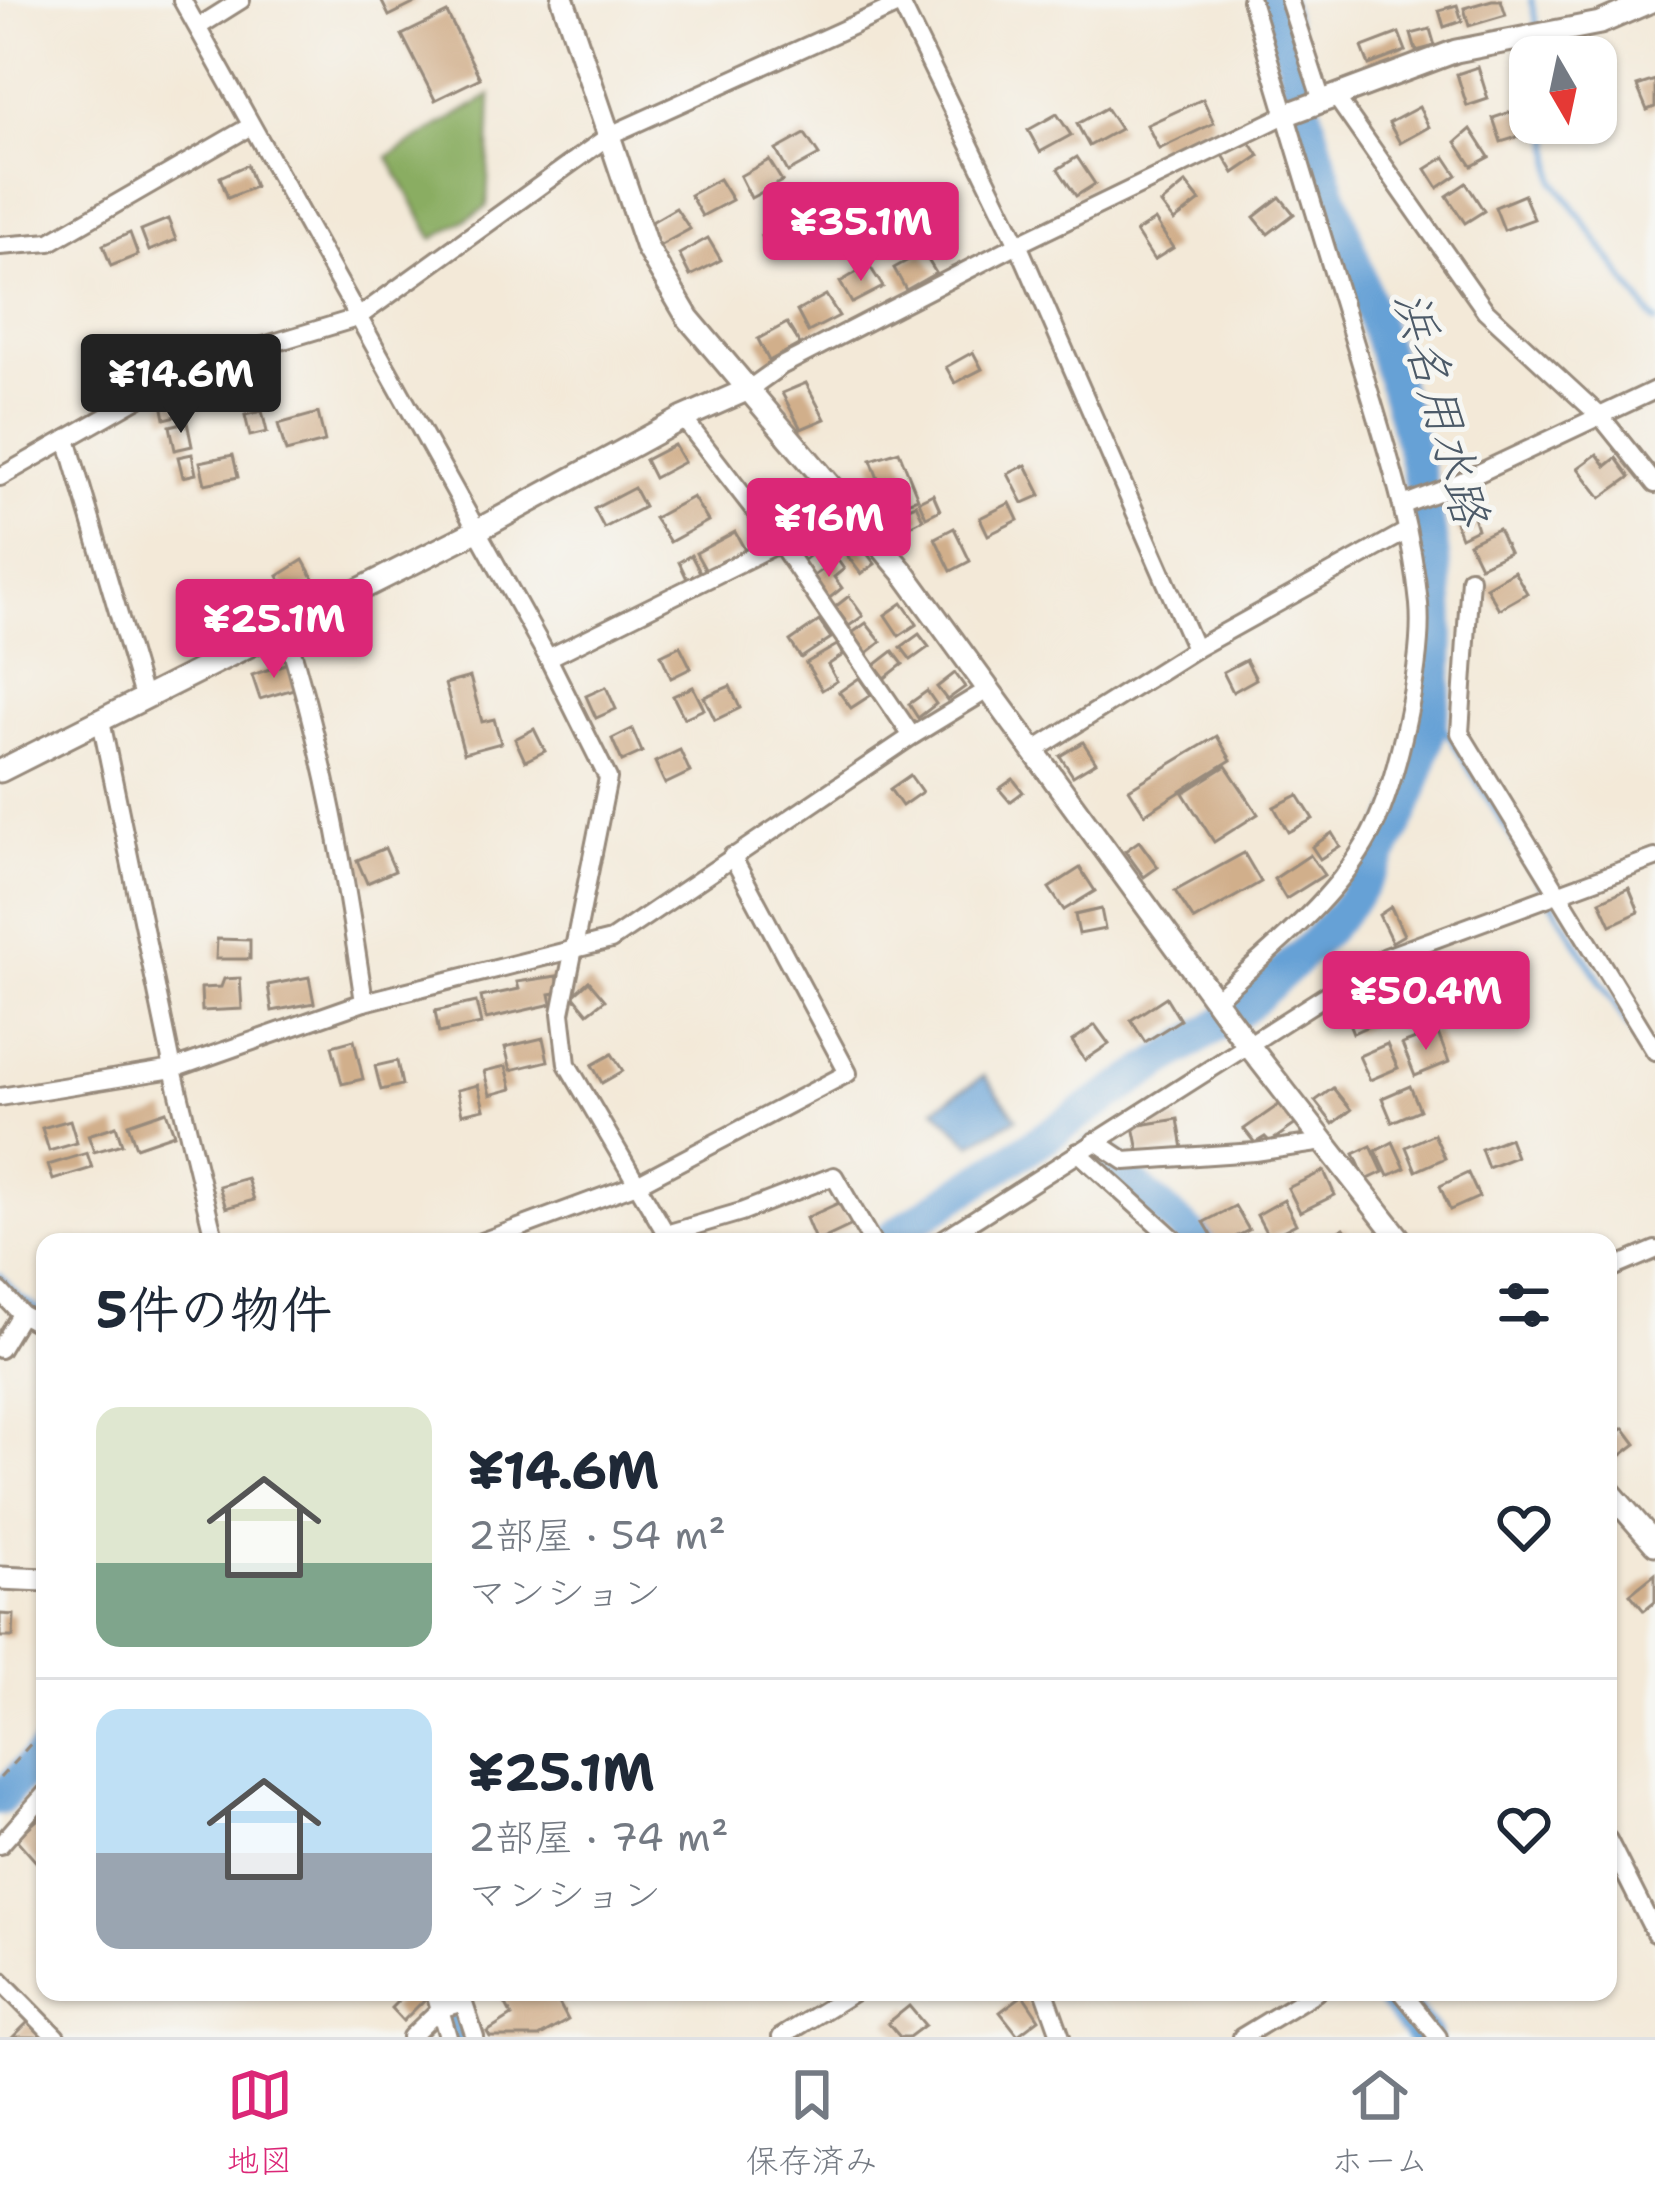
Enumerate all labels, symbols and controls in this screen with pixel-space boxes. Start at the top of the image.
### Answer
north arrow [1509,36,1617,144]
map controls [1509,36,1617,144]
pin: ¥35.1M [763,182,959,284]
text: ¥35.1M [790,195,932,247]
water label: 浜名用水路 [1380,284,1505,535]
pin: ¥14.6M [83,334,279,436]
text: ¥14.6M [108,347,254,399]
pin: ¥16M [758,478,900,580]
text: ¥16M [774,491,884,543]
pin: ¥25.1M [176,579,372,681]
text: ¥25.1M [203,592,345,644]
pin: ¥50.4M [1328,951,1524,1053]
text: ¥50.4M [1350,964,1502,1016]
icon: filters [1491,1272,1557,1338]
text: 5件の物件 [96,1275,332,1343]
text: ¥14.6M [468,1436,659,1504]
icon: home [192,1455,336,1599]
icon: heart [1491,1494,1557,1560]
text: 2部屋 · 54 m² [468,1509,726,1561]
text: マンション [468,1566,661,1618]
text: ¥25.1M [468,1738,655,1806]
icon: home [192,1757,336,1901]
icon: heart [1491,1796,1557,1862]
text: 2部屋 · 74 m² [468,1811,729,1863]
text: マンション [468,1868,661,1920]
tab: 地図 [227,2062,293,2183]
tab: 保存済み [746,2062,878,2183]
tab: ホーム [1331,2062,1428,2183]

